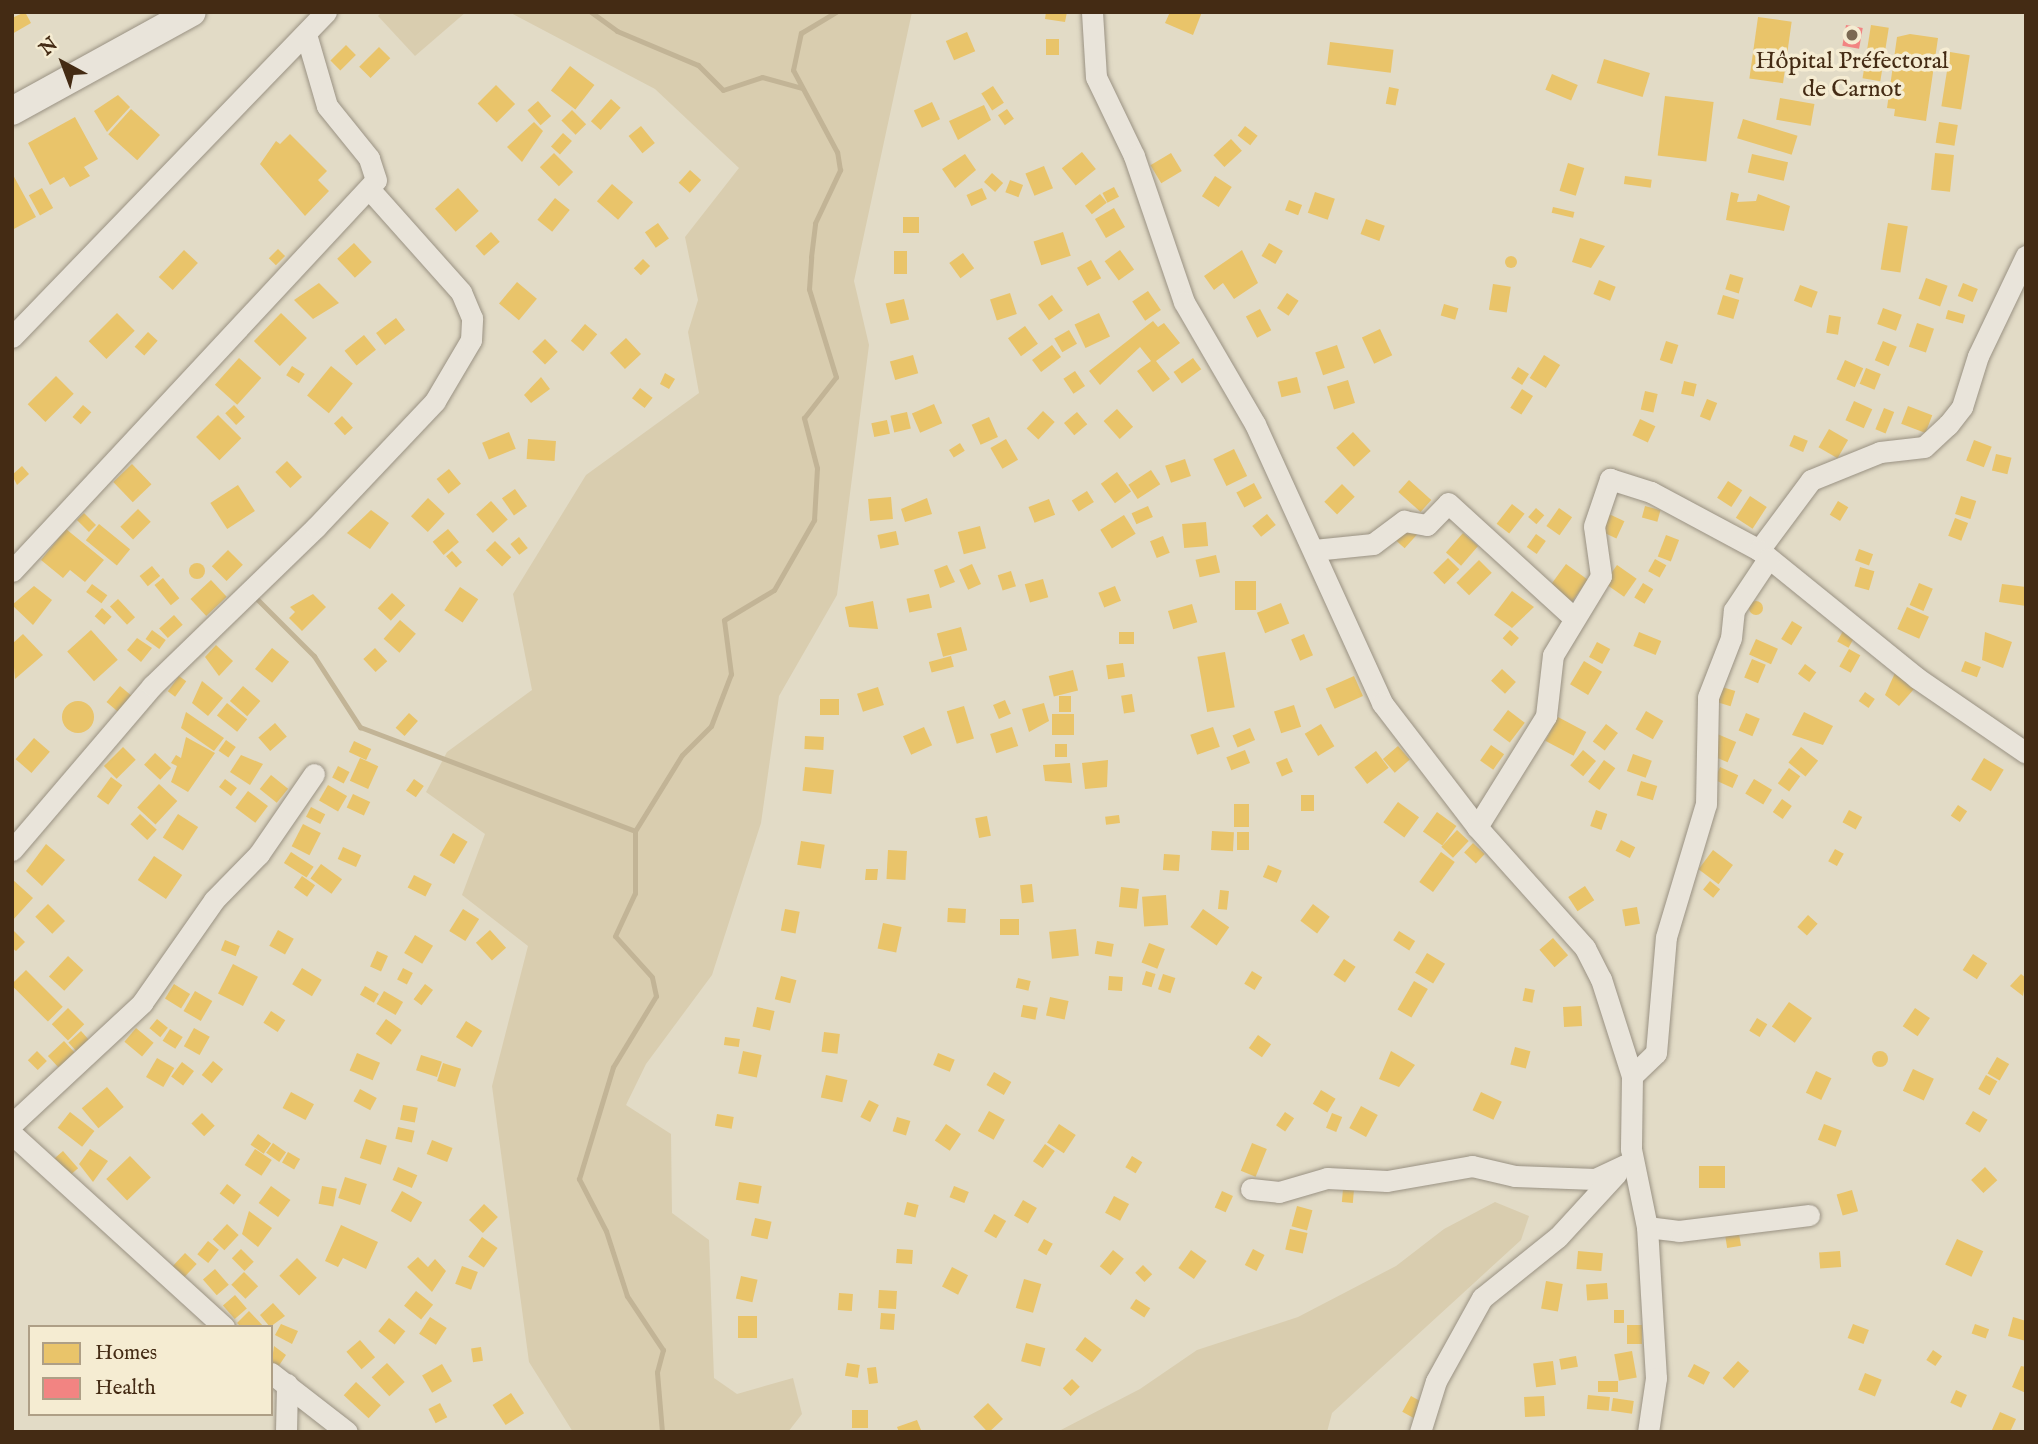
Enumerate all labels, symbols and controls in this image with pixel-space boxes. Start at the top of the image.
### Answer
marker: Hôpital Préfectoral de Carnot [1842,25,1862,45]
north arrow [28,28,98,98]
text: N [35,33,63,62]
place label: Hôpital Préfectoral de Carnot [1755,48,1949,104]
legend [28,1325,273,1416]
text: Homes [95,1340,157,1367]
text: Health [95,1375,156,1402]

